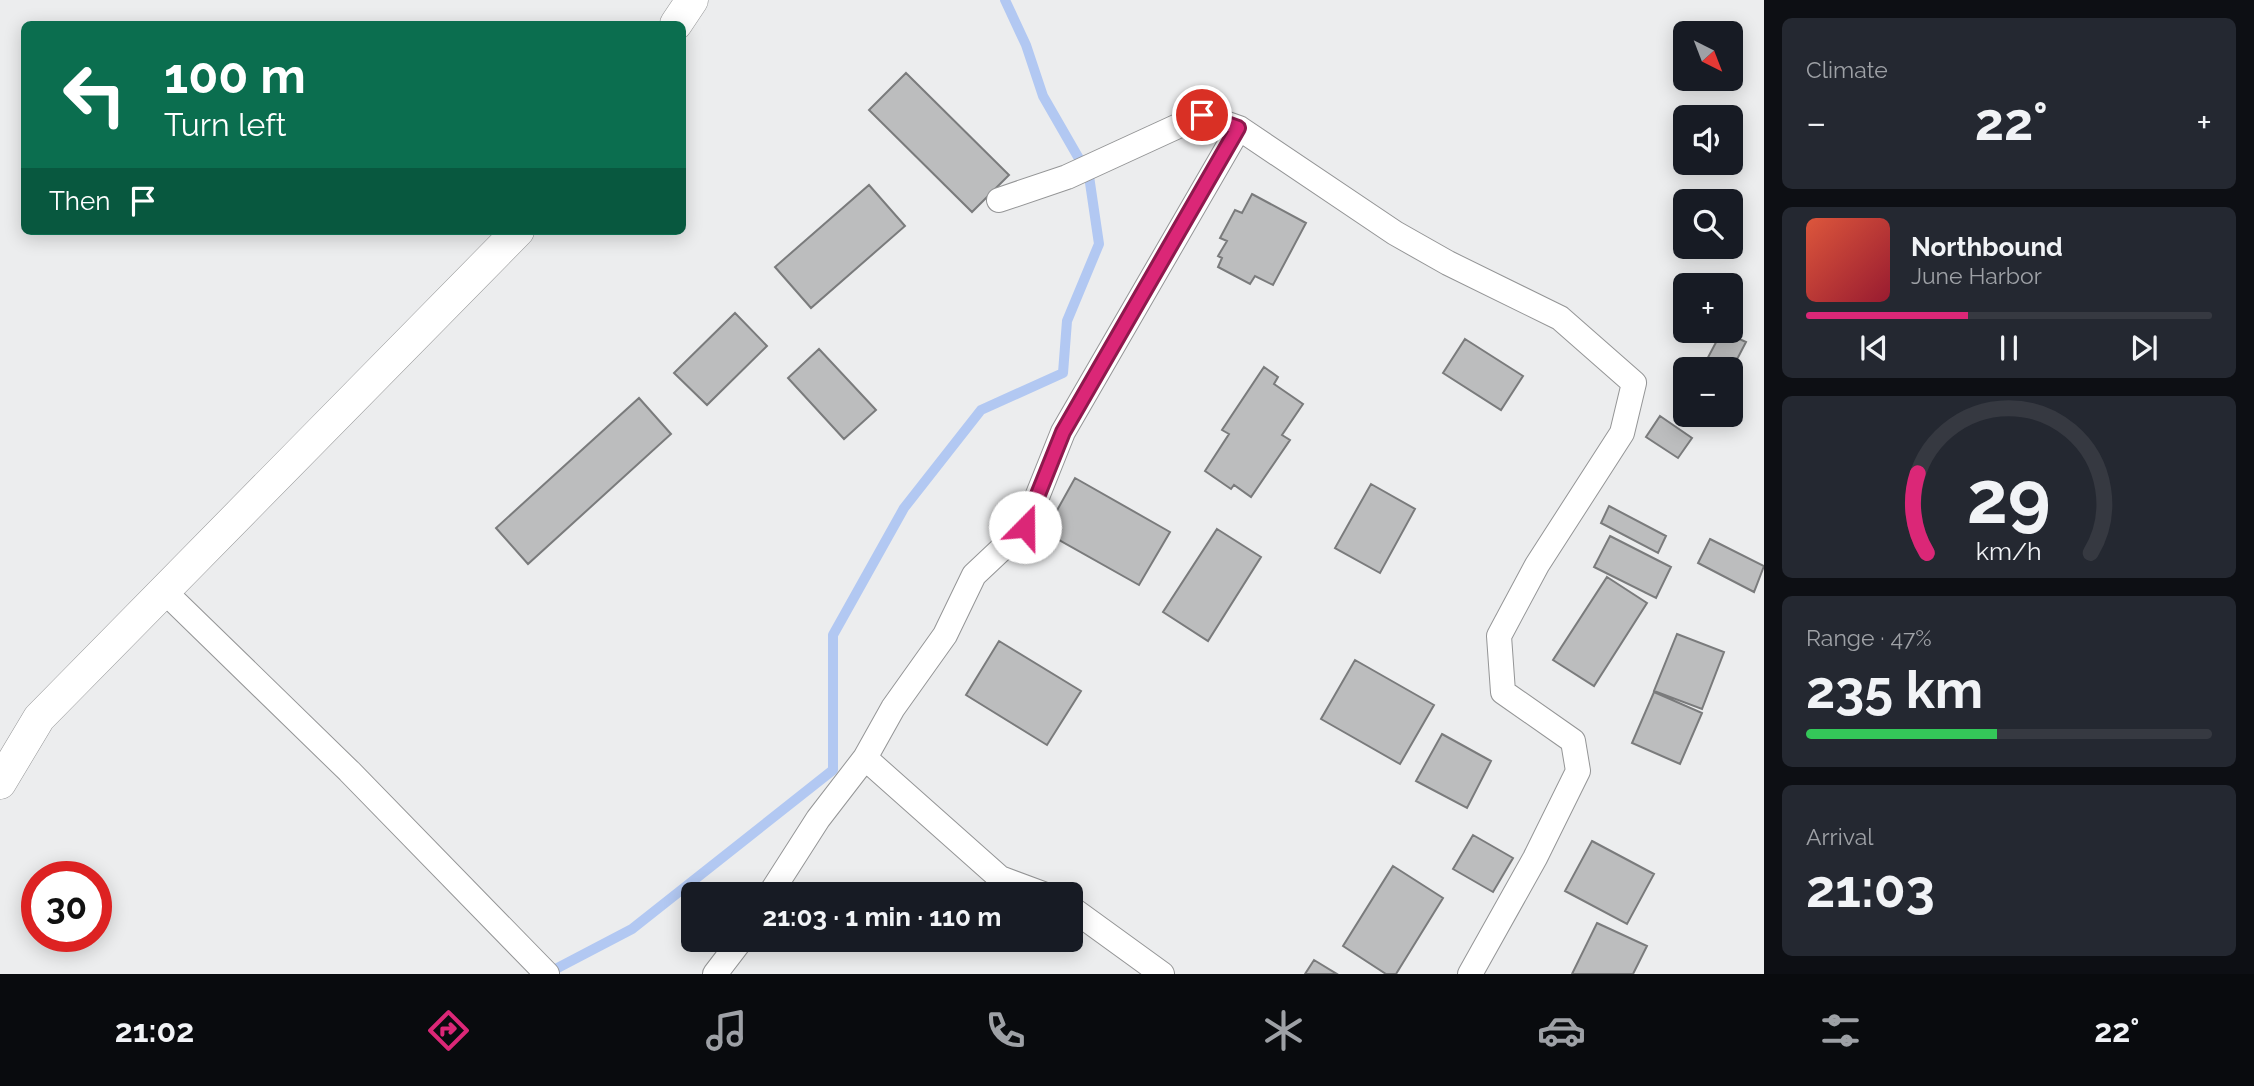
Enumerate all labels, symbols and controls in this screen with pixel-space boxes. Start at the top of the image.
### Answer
north arrow [1673,21,1743,91]
map controls [1673,21,1743,427]
text: 100 m [164,47,306,104]
icon: left [49,49,140,140]
text: Climate [1806,56,1888,83]
pin [1172,85,1232,145]
text: 22° [1975,91,2048,152]
icon: arrive [1183,96,1221,134]
text: − [1806,100,1826,145]
text: + [2196,100,2212,145]
button: sound [1673,105,1743,175]
text: Turn left [164,106,286,143]
icon: arrive [124,182,162,220]
text: Then [49,186,110,216]
button: search [1673,189,1743,259]
text: Northbound [1911,232,2063,262]
text: June Harbor [1911,262,2042,289]
button: + [1673,273,1743,343]
icon: previous [1855,329,1893,367]
icon: pause [1990,329,2028,367]
icon: next [2125,329,2163,367]
button: − [1673,357,1743,427]
text: 29 [1967,455,2051,540]
position arrow [988,490,1062,564]
text: km/h [1976,536,2042,566]
text: Range · 47% [1806,624,1932,651]
text: 235 km [1806,659,1983,720]
text: Arrival [1806,823,1873,850]
text: 21:03 [1806,858,1935,919]
speed limit sign: 30 [21,861,112,952]
text: 21:03 · 1 min · 110 m [763,902,1001,932]
icon: directions [424,1006,473,1055]
icon: music [702,1006,751,1055]
icon: phone [981,1006,1030,1055]
icon: climate [1259,1006,1308,1055]
icon: car [1537,1006,1586,1055]
icon: filters [1816,1006,1865,1055]
text: 21:02 [115,1012,194,1049]
text: 22° [2094,1012,2139,1049]

